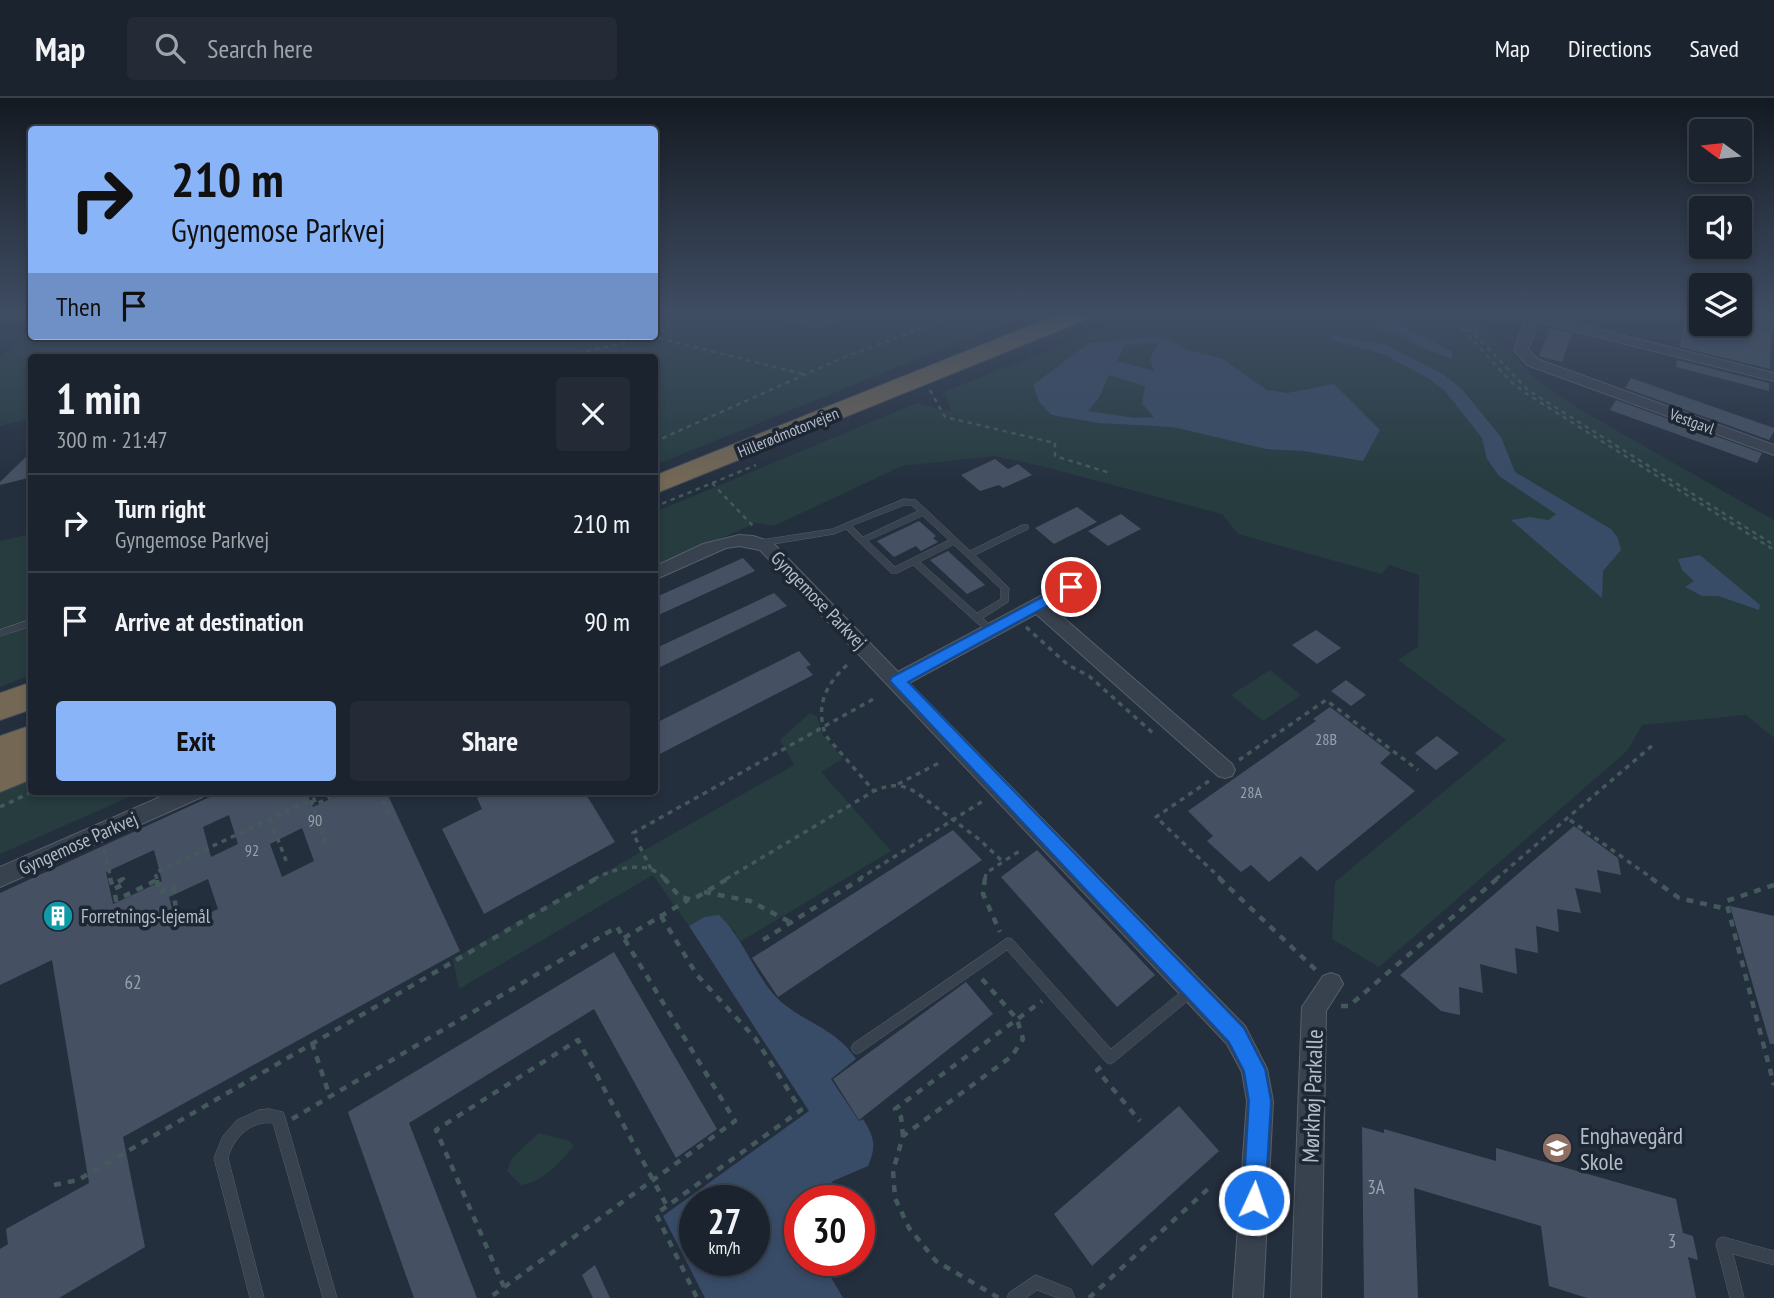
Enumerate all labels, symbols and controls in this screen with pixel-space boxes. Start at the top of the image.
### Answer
search box [127,17,617,80]
text: Map [35,27,85,70]
icon: search [151,29,189,67]
text: Search here [207,32,313,65]
text: Map [1495,33,1530,64]
text: Directions [1568,33,1652,64]
text: Saved [1690,33,1739,64]
north arrow [1689,119,1752,182]
map controls [1689,119,1752,336]
text: 210 m [171,147,284,211]
icon: right [56,154,147,245]
button: sound [1689,196,1752,259]
text: Gyngemose Parkvej [171,209,385,251]
button: layers [1689,273,1752,336]
icon: arrive [115,287,153,325]
text: Then [56,290,101,323]
text: 1 min [56,371,141,426]
button: close [556,377,630,451]
street label: Hillerødmotorvejen [735,403,841,461]
street label: Vestgavl [1666,403,1717,438]
text: 300 m · 21:47 [56,425,168,454]
text: Turn right [115,492,206,525]
icon: right [56,504,94,542]
text: 210 m [572,507,630,540]
text: Gyngemose Parkvej [115,525,269,554]
street label: Gyngemose Parkvej [766,546,872,654]
pin [1041,557,1101,617]
icon: arrive [1052,568,1090,606]
icon: arrive [56,602,94,640]
text: Arrive at destination [115,605,304,638]
text: 90 m [584,605,630,638]
button: Exit [56,701,336,781]
button: Share [350,701,630,781]
house number: 28B [1315,729,1337,749]
house number: 28A [1240,782,1262,802]
street label: Gyngemose Parkvej [15,806,141,880]
house number: 90 [308,810,322,830]
house number: 92 [245,840,259,860]
building icon: Forretnings-lejemål [41,899,75,933]
place label: Forretnings-lejemål [81,904,211,928]
house number: 62 [124,970,142,994]
street label: Mørkhøj Parkalle [1295,1029,1329,1163]
place label: Enghavegård Skole [1580,1121,1683,1176]
school or university icon: Enghavegård Skole [1540,1131,1574,1165]
position arrow [1217,1163,1291,1237]
house number: 3A [1367,1175,1385,1199]
speed limit sign: 30 [784,1185,875,1276]
text: 27 [708,1198,741,1244]
house number: 3 [1668,1229,1676,1253]
text: km/h [709,1236,740,1259]

